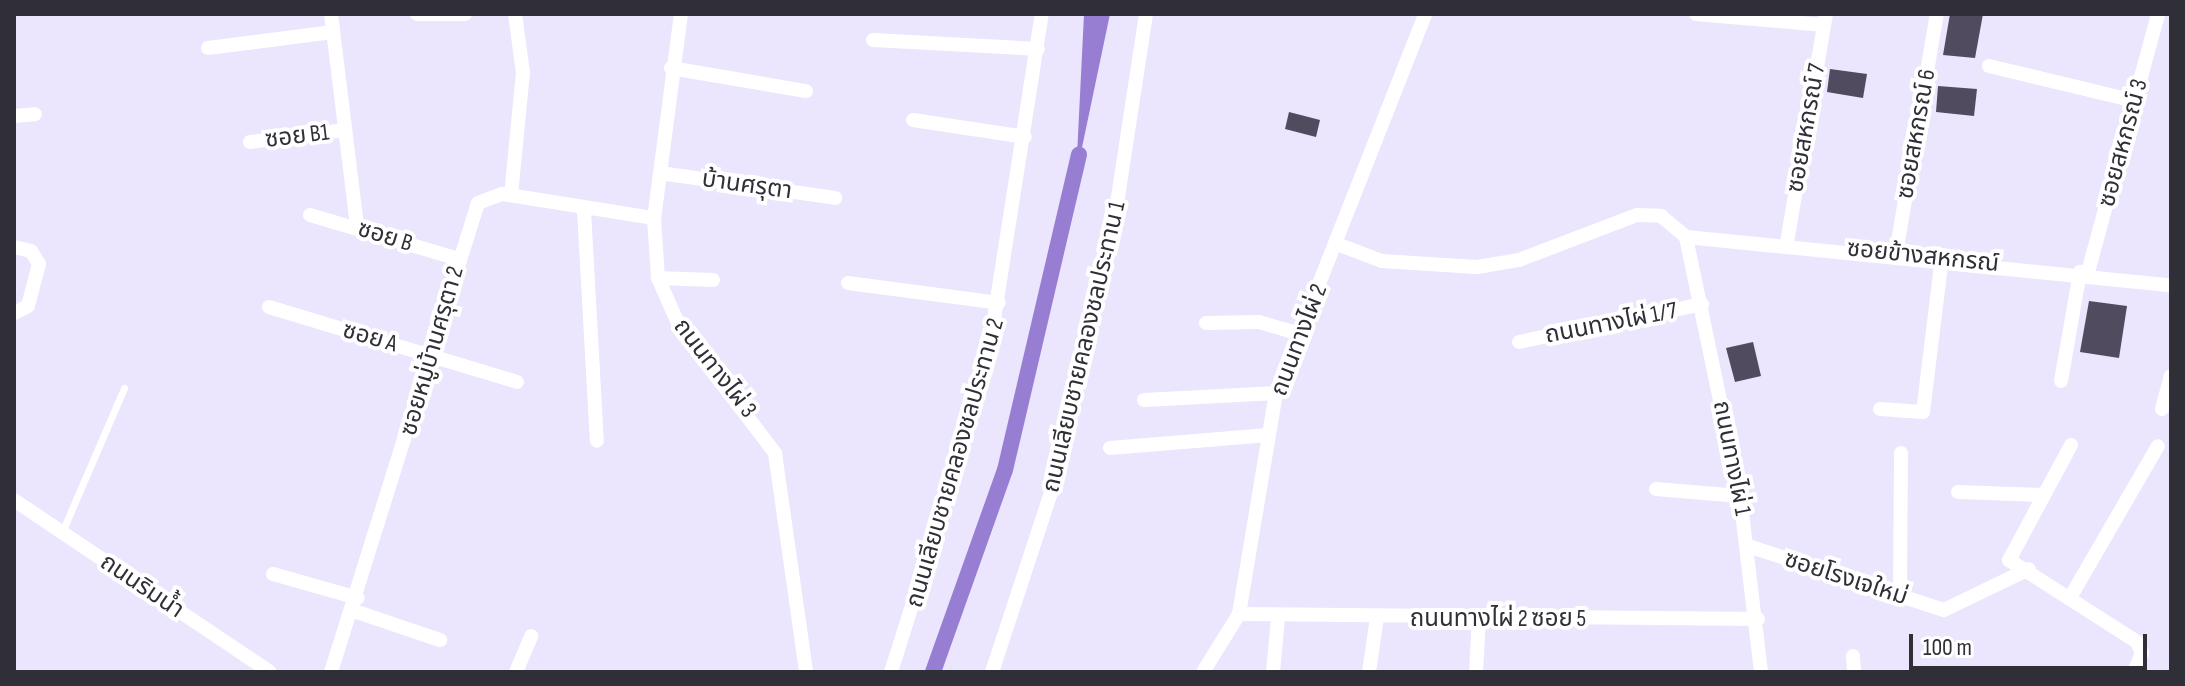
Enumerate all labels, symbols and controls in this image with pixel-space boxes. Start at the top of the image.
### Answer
street label: ซอยสหกรณ์ 7 [1780,61,1832,195]
street label: ซอยสหกรณ์ 6 [1890,67,1942,201]
street label: ซอยสหกรณ์ 3 [2092,76,2154,210]
street label: ซอย B1 [263,118,331,154]
street label: บ้านศรุตา [700,164,794,206]
street label: ถนนเลียบชายคลองชลประทาน 1 [1036,199,1132,495]
street label: ซอย B [354,214,416,258]
street label: ซอยข้างสหกรณ์ [1845,234,2001,278]
street label: ซอยหมู่บ้านศรุตา 2 [394,263,470,439]
street label: ถนนทางไผ่ 2 [1264,280,1334,400]
street label: ถนนทางไผ่ 1/7 [1542,296,1680,350]
street label: ถนนทางไผ่ 3 [667,313,763,423]
street label: ถนนเลียบชายคลองชลประทาน 2 [900,315,1010,611]
street label: ซอย A [339,316,401,358]
street label: ถนนทางไผ่ 1 [1707,398,1757,518]
street label: ซอยโรงเจใหม่ [1781,545,1911,611]
street label: ถนนริมน้ำ [95,548,189,624]
street label: ถนนทางไผ่ 2 ซอย 5 [1410,605,1586,633]
scale bar [1913,618,2151,668]
text: 100 m [1923,633,1972,662]

